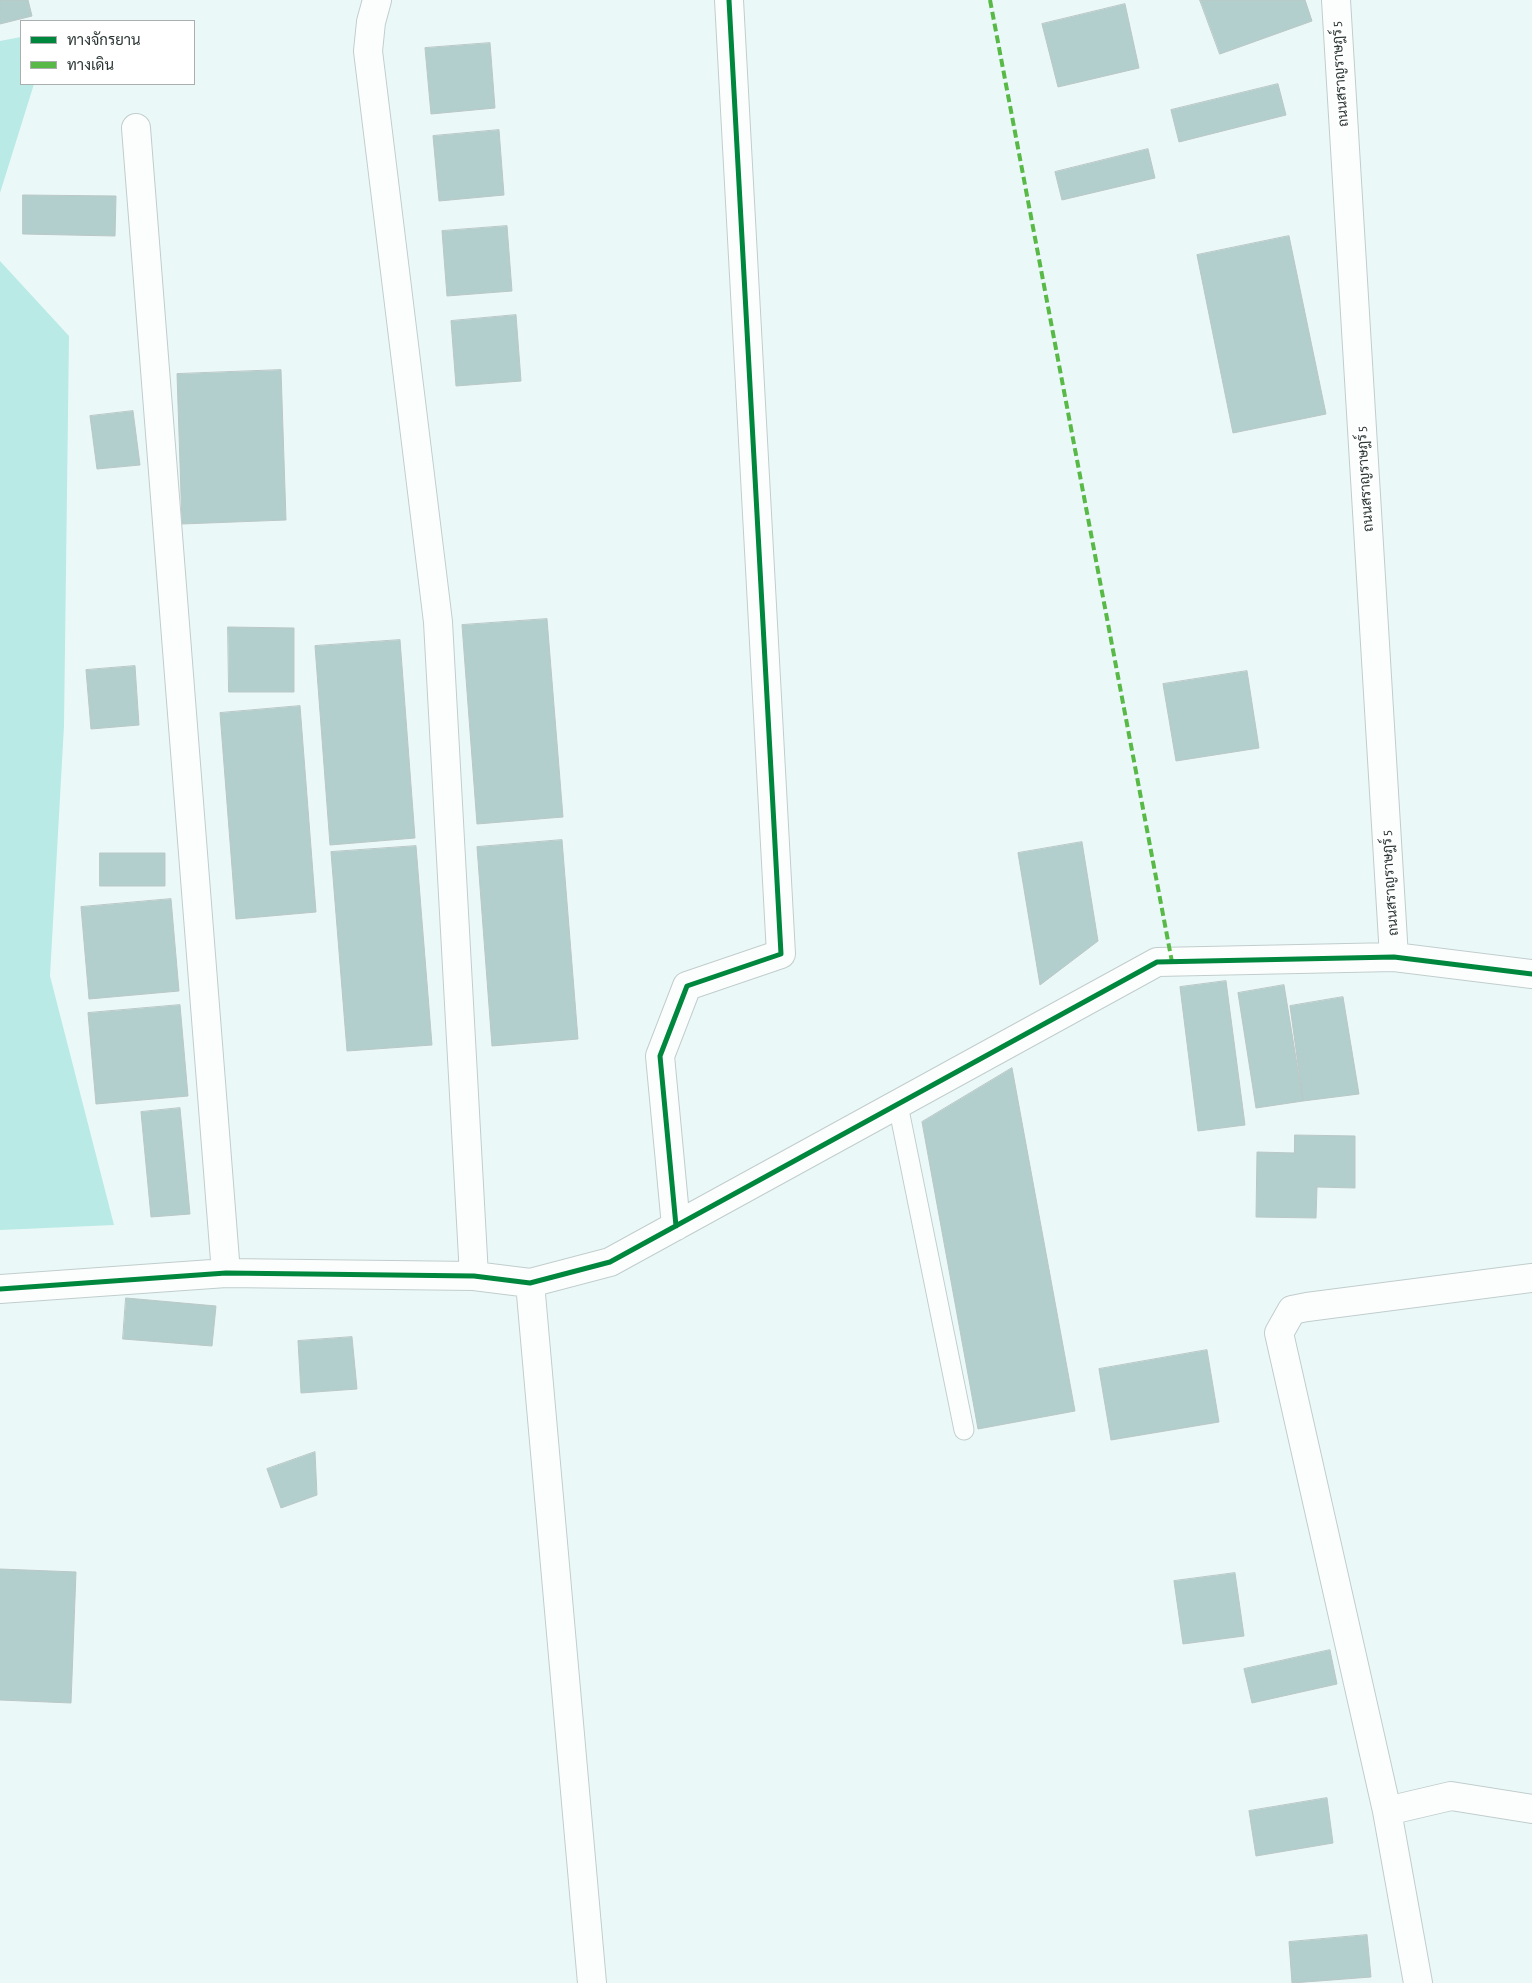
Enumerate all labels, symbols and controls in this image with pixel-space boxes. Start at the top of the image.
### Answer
legend [20,20,195,85]
street label: ถนนสราญราษฎร์ 5 [1328,21,1352,127]
text: ทางจักรยาน [67,33,141,48]
text: ทางเดิน [67,58,114,73]
street label: ถนนสราญราษฎร์ 5 [1353,426,1377,532]
street label: ถนนสราญราษฎร์ 5 [1378,830,1402,936]

